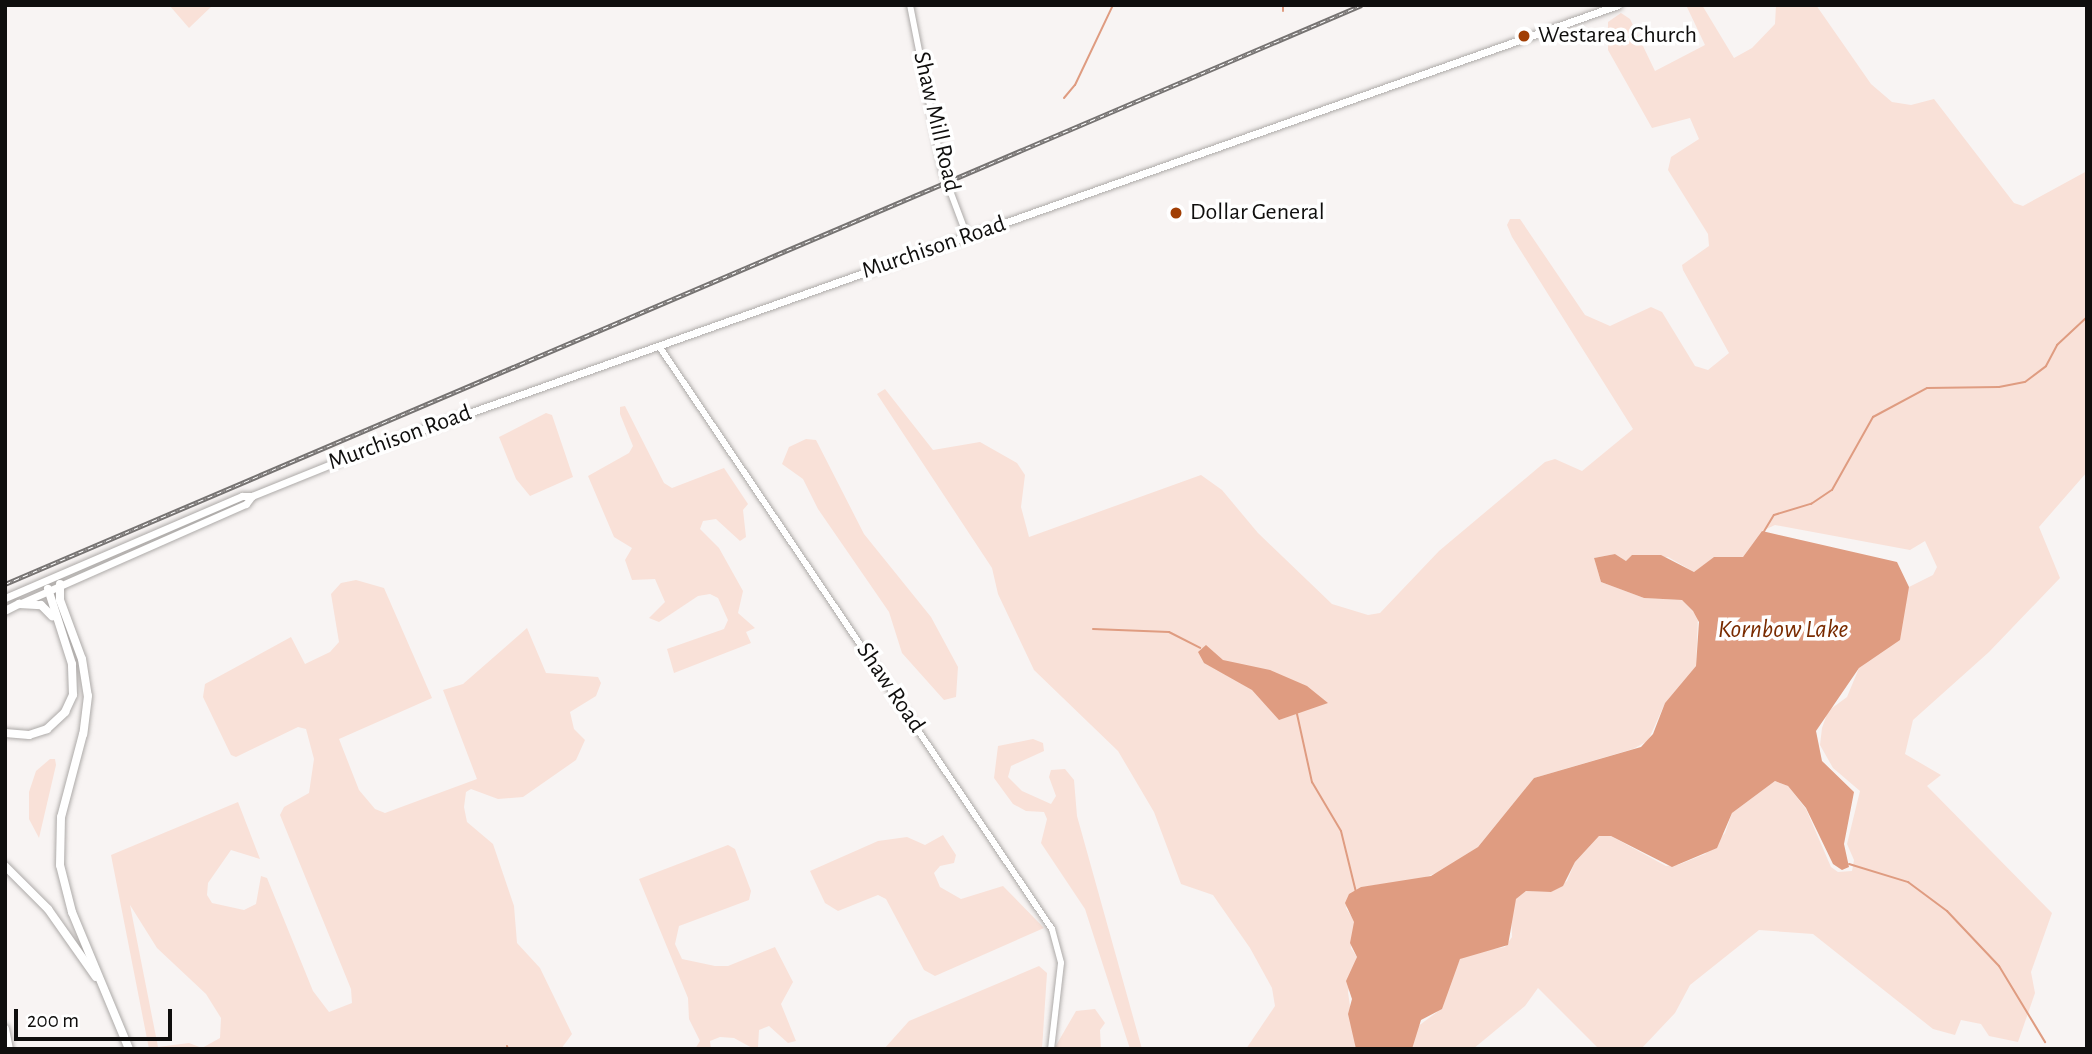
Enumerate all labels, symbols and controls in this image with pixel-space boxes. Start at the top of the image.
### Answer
place label: Westarea Church [1538,22,1697,50]
marker: Westarea Church [1516,28,1532,44]
street label: Shaw Mill Road [906,49,966,195]
place label: Dollar General [1190,199,1325,227]
marker: Dollar General [1168,205,1184,221]
street label: Murchison Road [858,210,1010,286]
street label: Murchison Road [324,399,476,477]
water label: Kornbow Lake [1718,614,1848,646]
street label: Shaw Road [849,638,931,738]
scale bar [18,995,175,1038]
text: 200 m [27,1010,79,1031]

